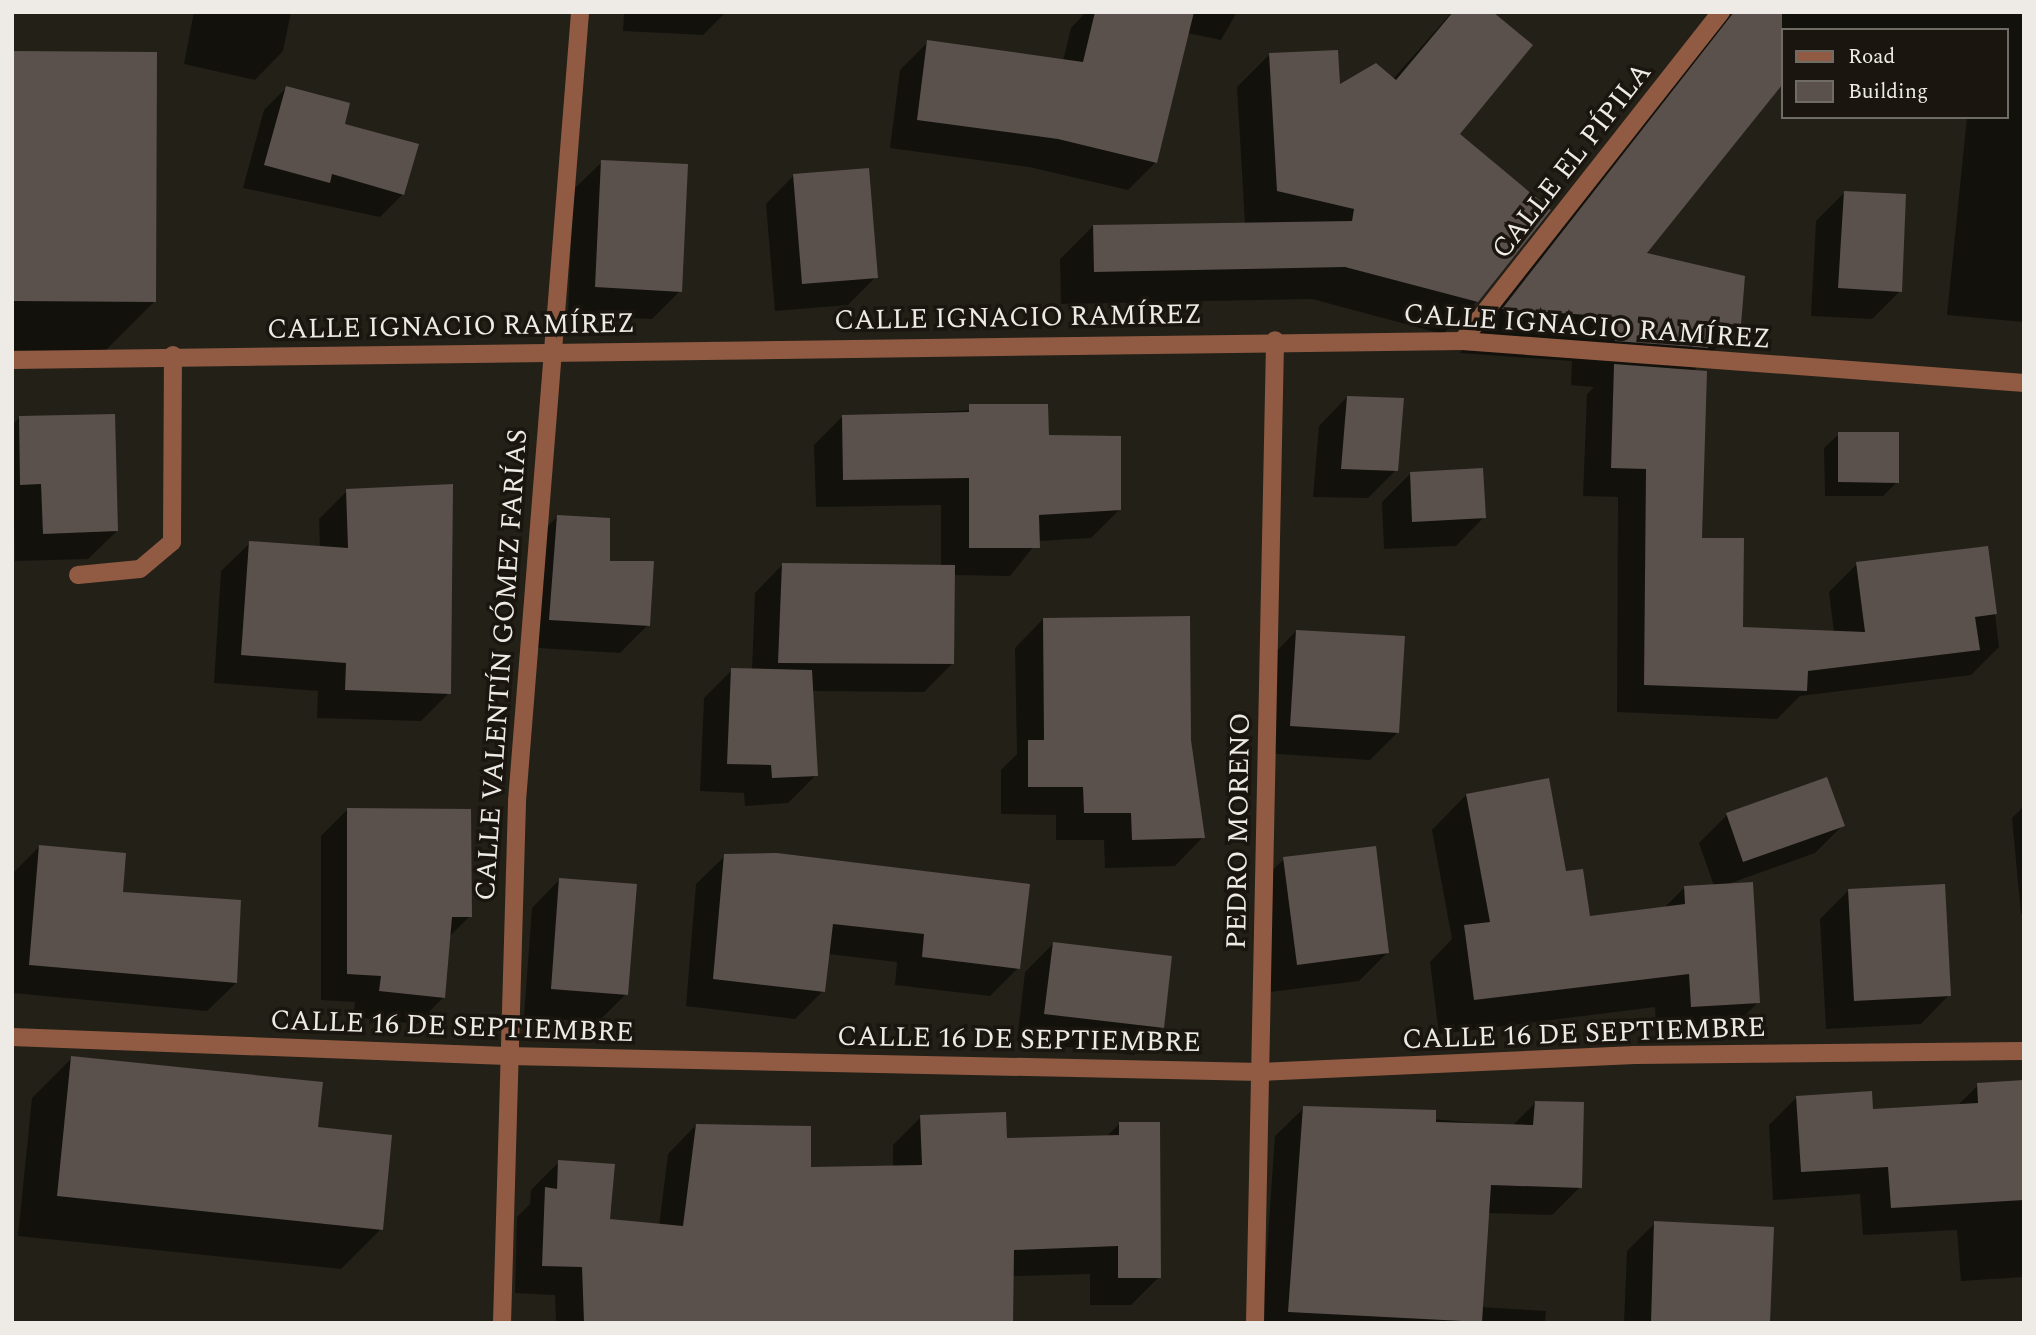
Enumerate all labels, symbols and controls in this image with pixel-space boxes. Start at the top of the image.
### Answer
legend [1780,28,2008,119]
text: Road [1848,41,1895,73]
street label: CALLE EL PÍPILA [1485,56,1659,266]
text: Building [1848,76,1928,108]
street label: CALLE IGNACIO RAMÍREZ [1402,297,1772,357]
street label: CALLE IGNACIO RAMÍREZ [834,298,1202,338]
street label: CALLE IGNACIO RAMÍREZ [267,307,635,347]
street label: CALLE VALENTÍN GÓMEZ FARÍAS [469,428,535,902]
street label: PEDRO MORENO [1220,712,1258,950]
street label: CALLE 16 DE SEPTIEMBRE [270,1004,634,1050]
street label: CALLE 16 DE SEPTIEMBRE [1402,1011,1766,1057]
street label: CALLE 16 DE SEPTIEMBRE [837,1020,1201,1060]

